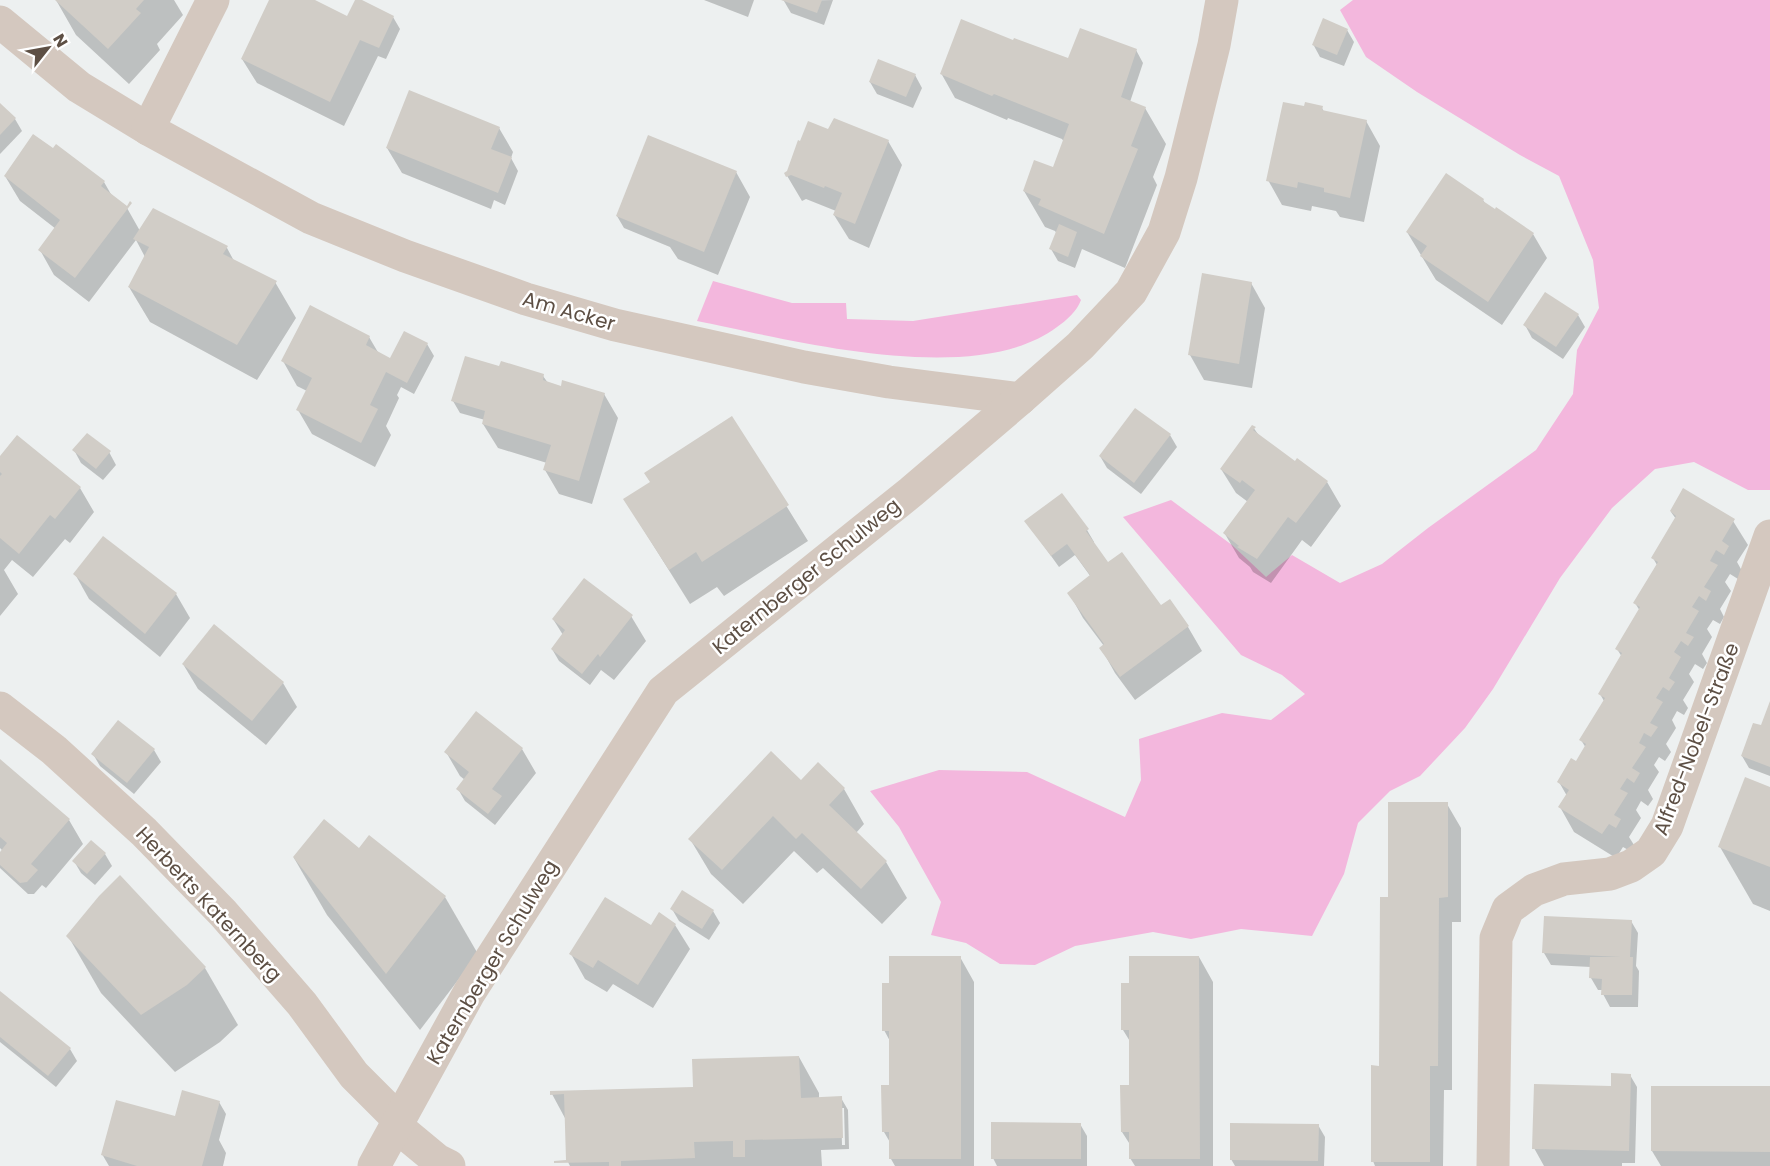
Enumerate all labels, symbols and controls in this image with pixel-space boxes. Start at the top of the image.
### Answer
north arrow [18,18,78,78]
text: N [47,29,73,52]
street label: Am Acker [519,284,619,338]
street label: Katernberger Schulweg [706,491,906,661]
street label: Alfred-Nobel-Straße [1646,639,1746,839]
street label: Herberts Katernberg [130,820,288,988]
street label: Katernberger Schulweg [420,854,564,1070]

